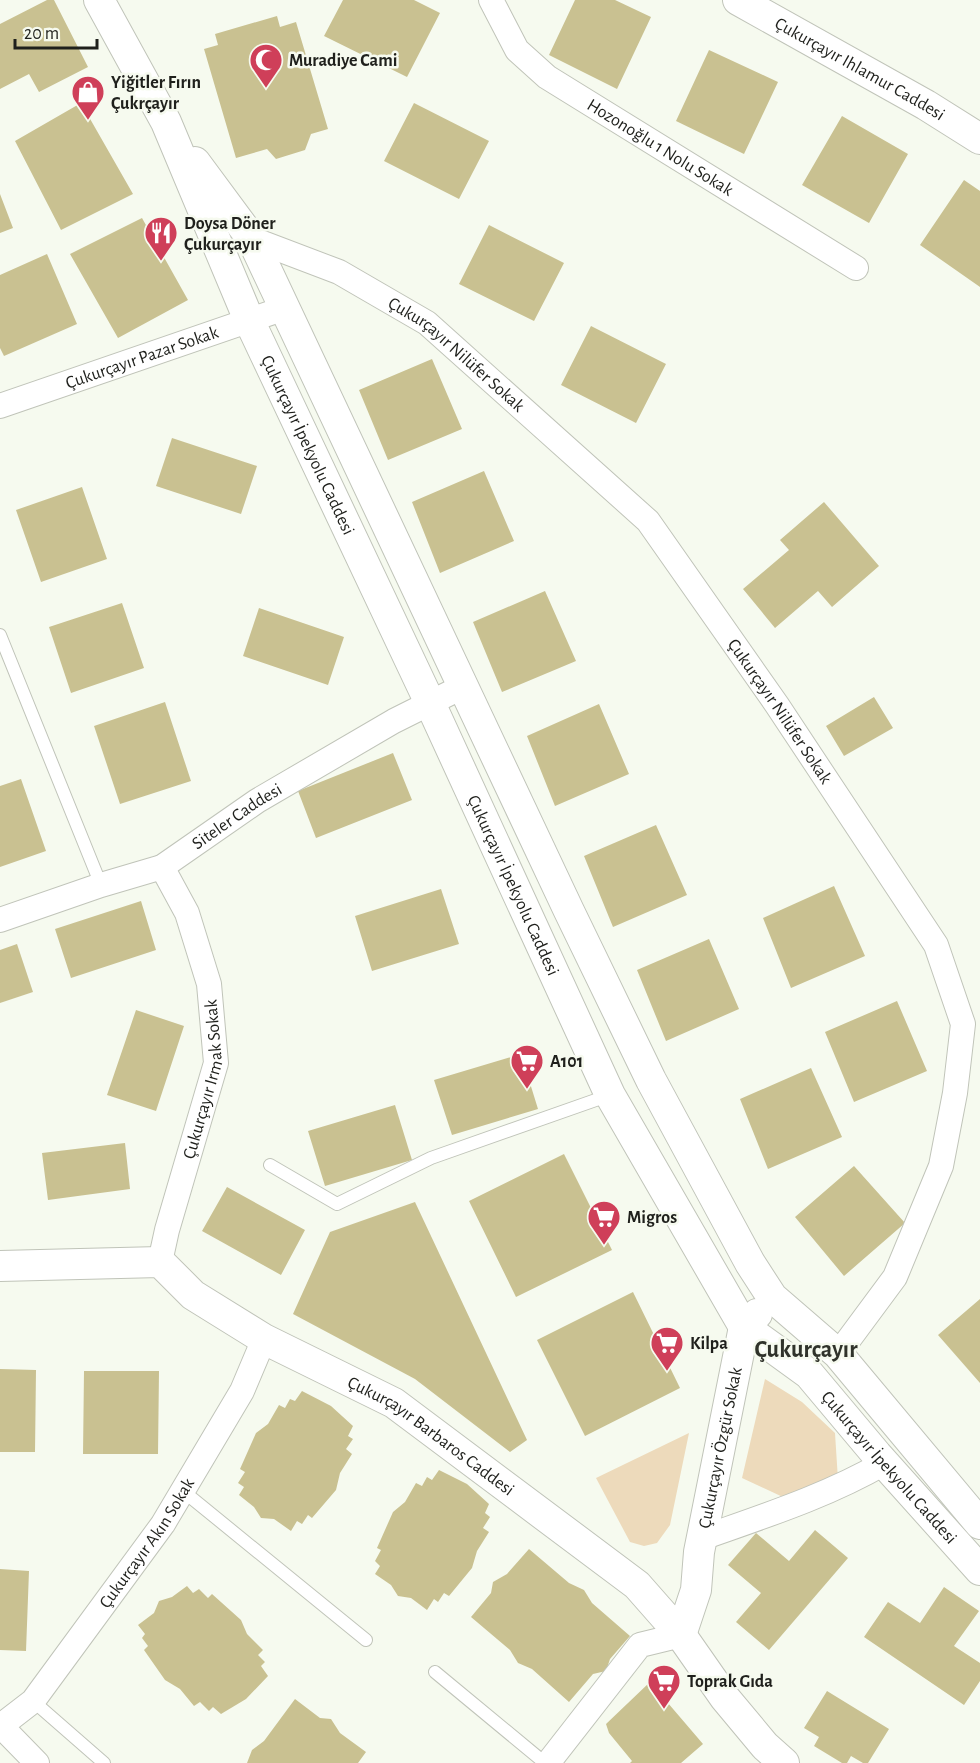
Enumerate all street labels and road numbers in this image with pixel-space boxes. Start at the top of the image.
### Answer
street label: Çukurçayır Ihlamur Caddesi [772,15,948,124]
street label: Hozonoğlu 1 Nolu Sokak [584,96,737,200]
street label: Çukurçayır Nilüfer Sokak [385,294,528,416]
street label: Çukurçayır Pazar Sokak [64,323,222,393]
street label: Çukurçayır İpekyolu Caddesi [257,353,357,538]
street label: Çukurçayır Nilüfer Sokak [724,636,835,788]
street label: Siteler Caddesi [189,781,285,853]
street label: Çukurçayır İpekyolu Caddesi [464,793,562,979]
street label: Çukurçayır Irmak Sokak [180,998,226,1161]
street label: Çukurçayır Özgür Sokak [696,1365,746,1530]
street label: Çukurçayır Barbaros Caddesi [345,1374,517,1500]
street label: Çukurçayır İpekyolu Caddesi [817,1388,960,1548]
street label: Çukurçayır Akın Sokak [96,1475,199,1612]

